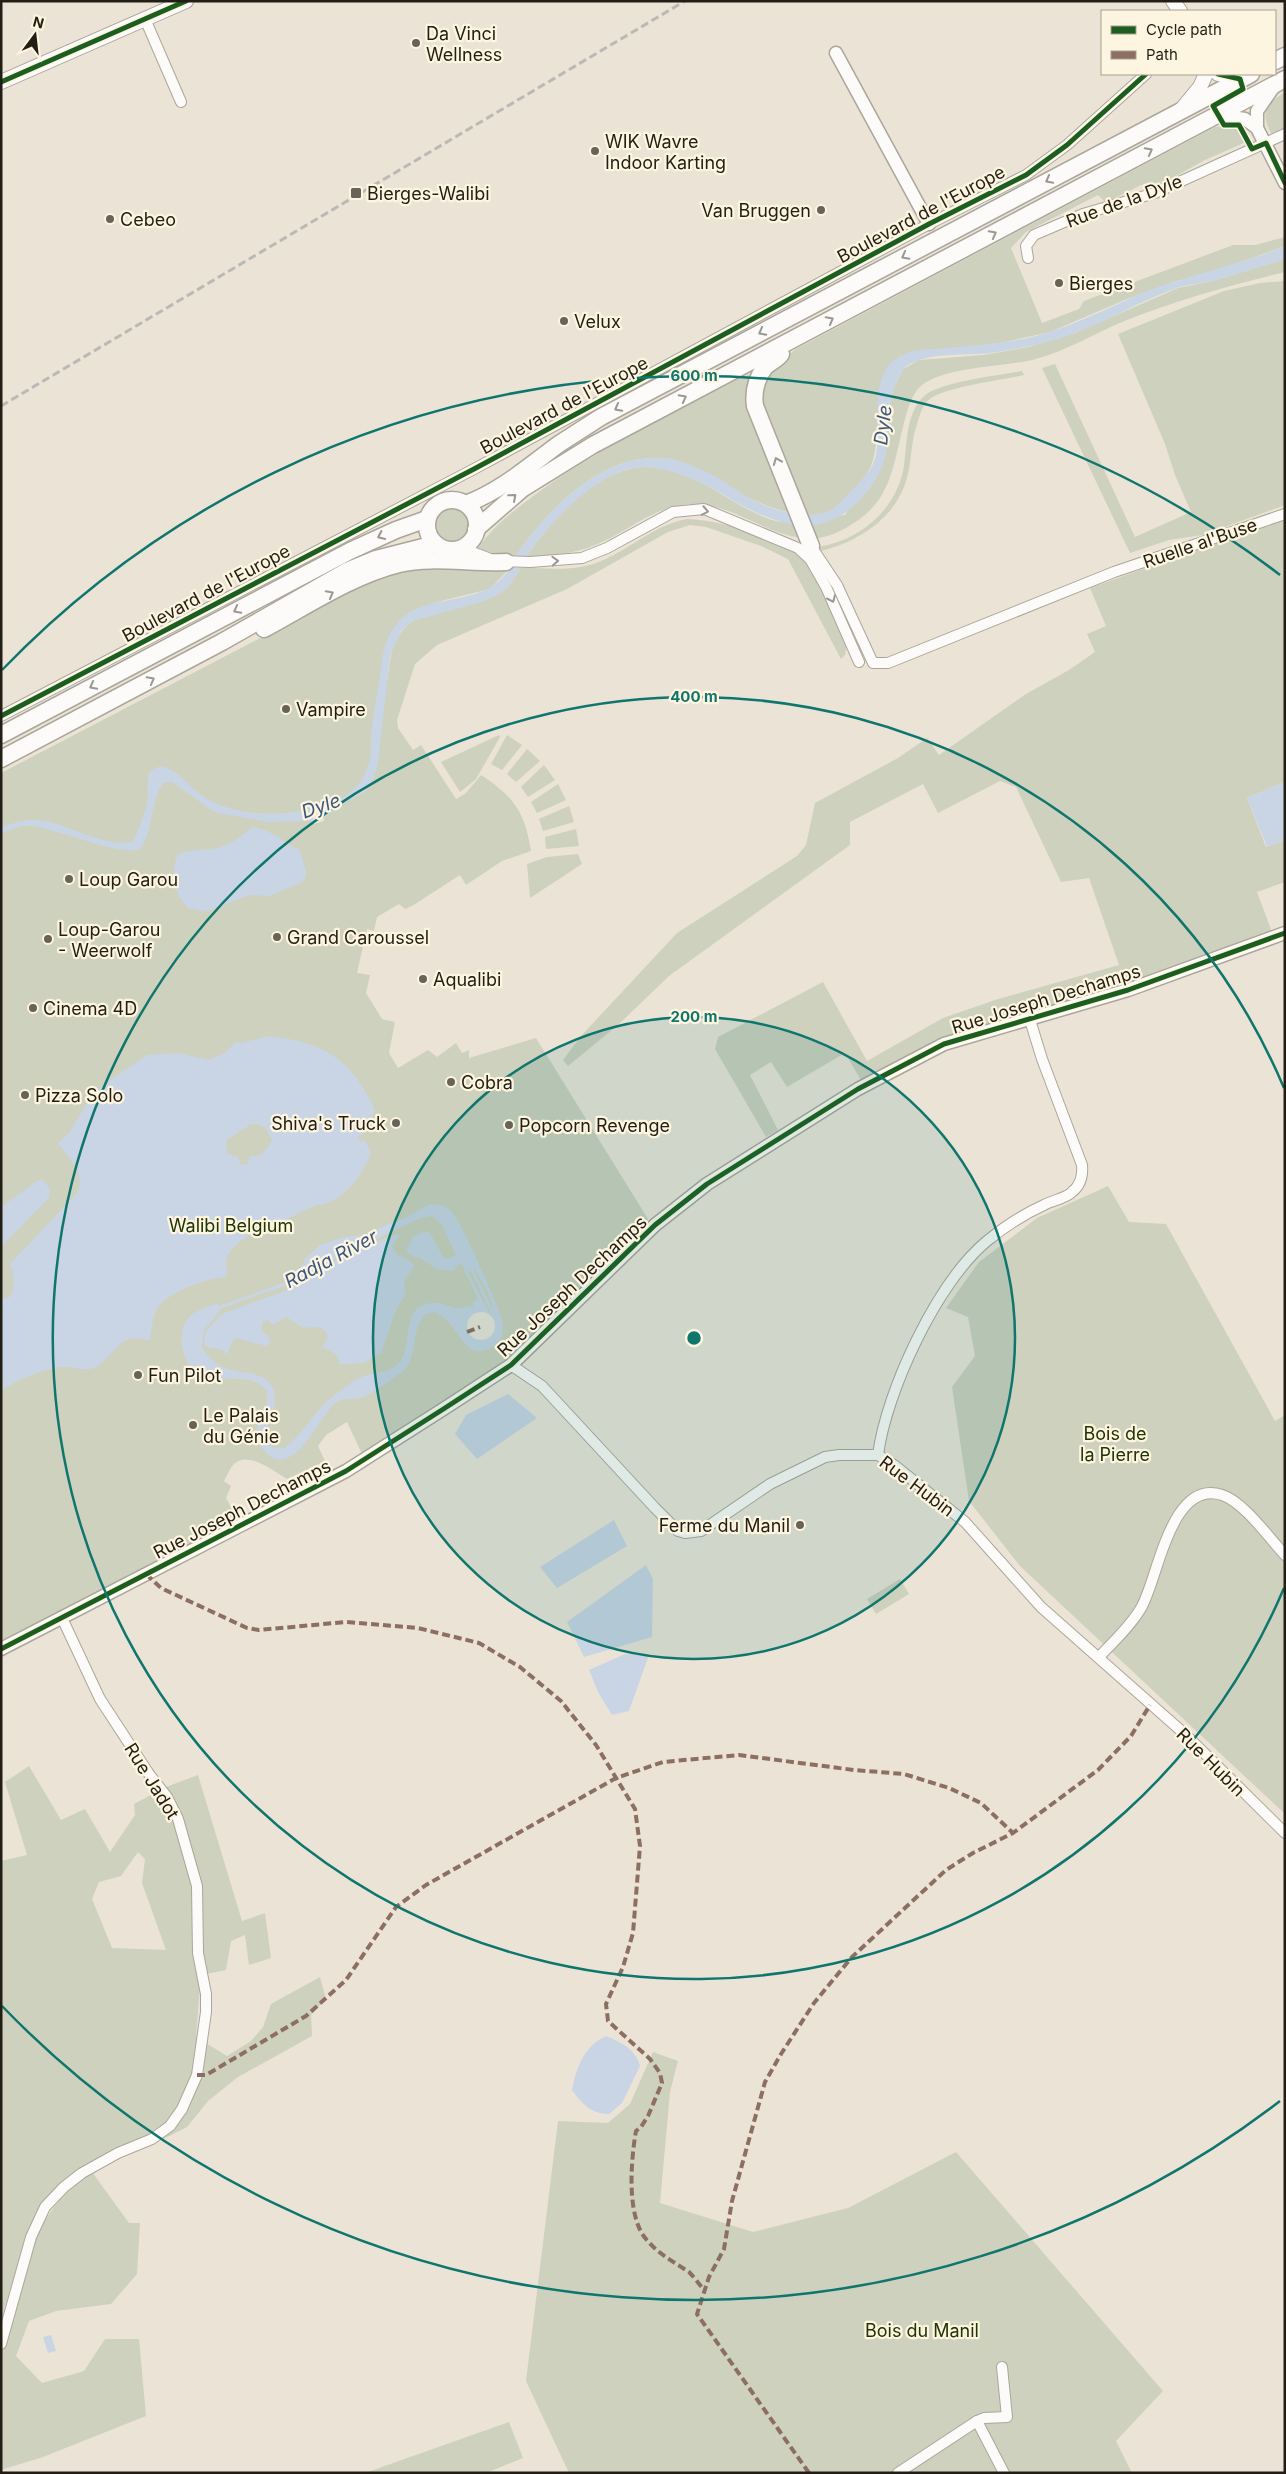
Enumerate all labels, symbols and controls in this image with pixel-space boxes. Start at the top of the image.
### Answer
north arrow [10,10,60,60]
legend [1101,10,1276,75]
text: N [31,12,46,32]
text: Cycle path [1146,20,1222,39]
place label: Da Vinci Wellness [426,23,502,65]
marker: Da Vinci Wellness [410,37,422,49]
text: Path [1146,45,1178,64]
place label: WIK Wavre Indoor Karting [605,131,726,173]
marker: WIK Wavre Indoor Karting [589,145,601,157]
one-way arrow [1144,147,1153,157]
street label: Boulevard de l'Europe [834,161,1008,267]
street label: Rue de la Dyle [1063,170,1185,232]
one-way arrow [1045,174,1054,184]
place label: Bierges-Walibi [367,183,490,204]
marker: Bierges-Walibi [349,186,363,200]
place label: Van Bruggen [701,200,811,221]
marker: Van Bruggen [815,204,827,216]
place label: Cebeo [120,209,176,230]
marker: Cebeo [104,213,116,225]
one-way arrow [988,230,997,240]
one-way arrow [902,250,911,260]
place label: Bierges [1069,273,1133,294]
marker: Bierges [1053,277,1065,289]
place label: Velux [574,311,621,332]
marker: Velux [558,315,570,327]
one-way arrow [824,316,833,326]
one-way arrow [758,326,767,336]
street label: Boulevard de l'Europe [477,352,651,458]
text: 600 m [670,366,718,385]
one-way arrow [678,394,687,404]
one-way arrow [615,402,624,412]
water label: Dyle [869,404,897,446]
one-way arrow [773,457,783,466]
one-way arrow [507,494,516,503]
one-way arrow [701,505,710,515]
street label: Ruelle al'Buse [1140,514,1260,572]
one-way arrow [377,530,386,541]
street label: Boulevard de l'Europe [119,540,293,646]
one-way arrow [552,556,559,566]
one-way arrow [324,590,333,600]
one-way arrow [825,594,836,603]
one-way arrow [233,604,242,614]
one-way arrow [146,676,155,686]
one-way arrow [90,680,99,690]
text: 400 m [670,687,718,706]
place label: Vampire [296,699,366,720]
marker: Vampire [280,703,292,715]
water label: Dyle [298,789,344,823]
place label: Loup Garou [79,869,178,890]
marker: Loup Garou [63,873,75,885]
place label: Loup-Garou - Weerwolf [58,919,160,961]
place label: Grand Caroussel [287,927,429,948]
marker: Grand Caroussel [271,931,283,943]
marker: Loup-Garou - Weerwolf [42,933,54,945]
street label: Rue Joseph Dechamps [949,960,1143,1038]
place label: Aqualibi [433,969,501,990]
marker: Aqualibi [417,973,429,985]
place label: Cinema 4D [43,998,137,1019]
marker: Cinema 4D [27,1002,39,1014]
text: 200 m [671,1007,717,1026]
place label: Cobra [461,1072,513,1093]
marker: Cobra [445,1076,457,1088]
place label: Pizza Solo [35,1085,123,1106]
marker: Pizza Solo [19,1089,31,1101]
place label: Shiva's Truck [271,1113,386,1134]
place label: Popcorn Revenge [519,1115,670,1136]
marker: Shiva's Truck [390,1117,402,1129]
marker: Popcorn Revenge [503,1119,515,1131]
street label: Rue Joseph Dechamps [493,1211,651,1361]
park label: Walibi Belgium [169,1215,293,1236]
water label: Radja River [281,1224,382,1293]
centre of rings [685,1329,703,1347]
place label: Fun Pilot [148,1365,221,1386]
marker: Fun Pilot [132,1369,144,1381]
place label: Le Palais du Génie [203,1405,279,1447]
marker: Le Palais du Génie [187,1419,199,1431]
park label: Bois de la Pierre [1080,1423,1150,1465]
street label: Rue Hubin [876,1451,958,1521]
street label: Rue Joseph Dechamps [150,1455,334,1563]
place label: Ferme du Manil [659,1515,790,1536]
marker: Ferme du Manil [794,1519,806,1531]
street label: Rue Hubin [1173,1724,1249,1800]
street label: Rue Jadot [120,1739,184,1823]
park label: Bois du Manil [865,2320,979,2341]

